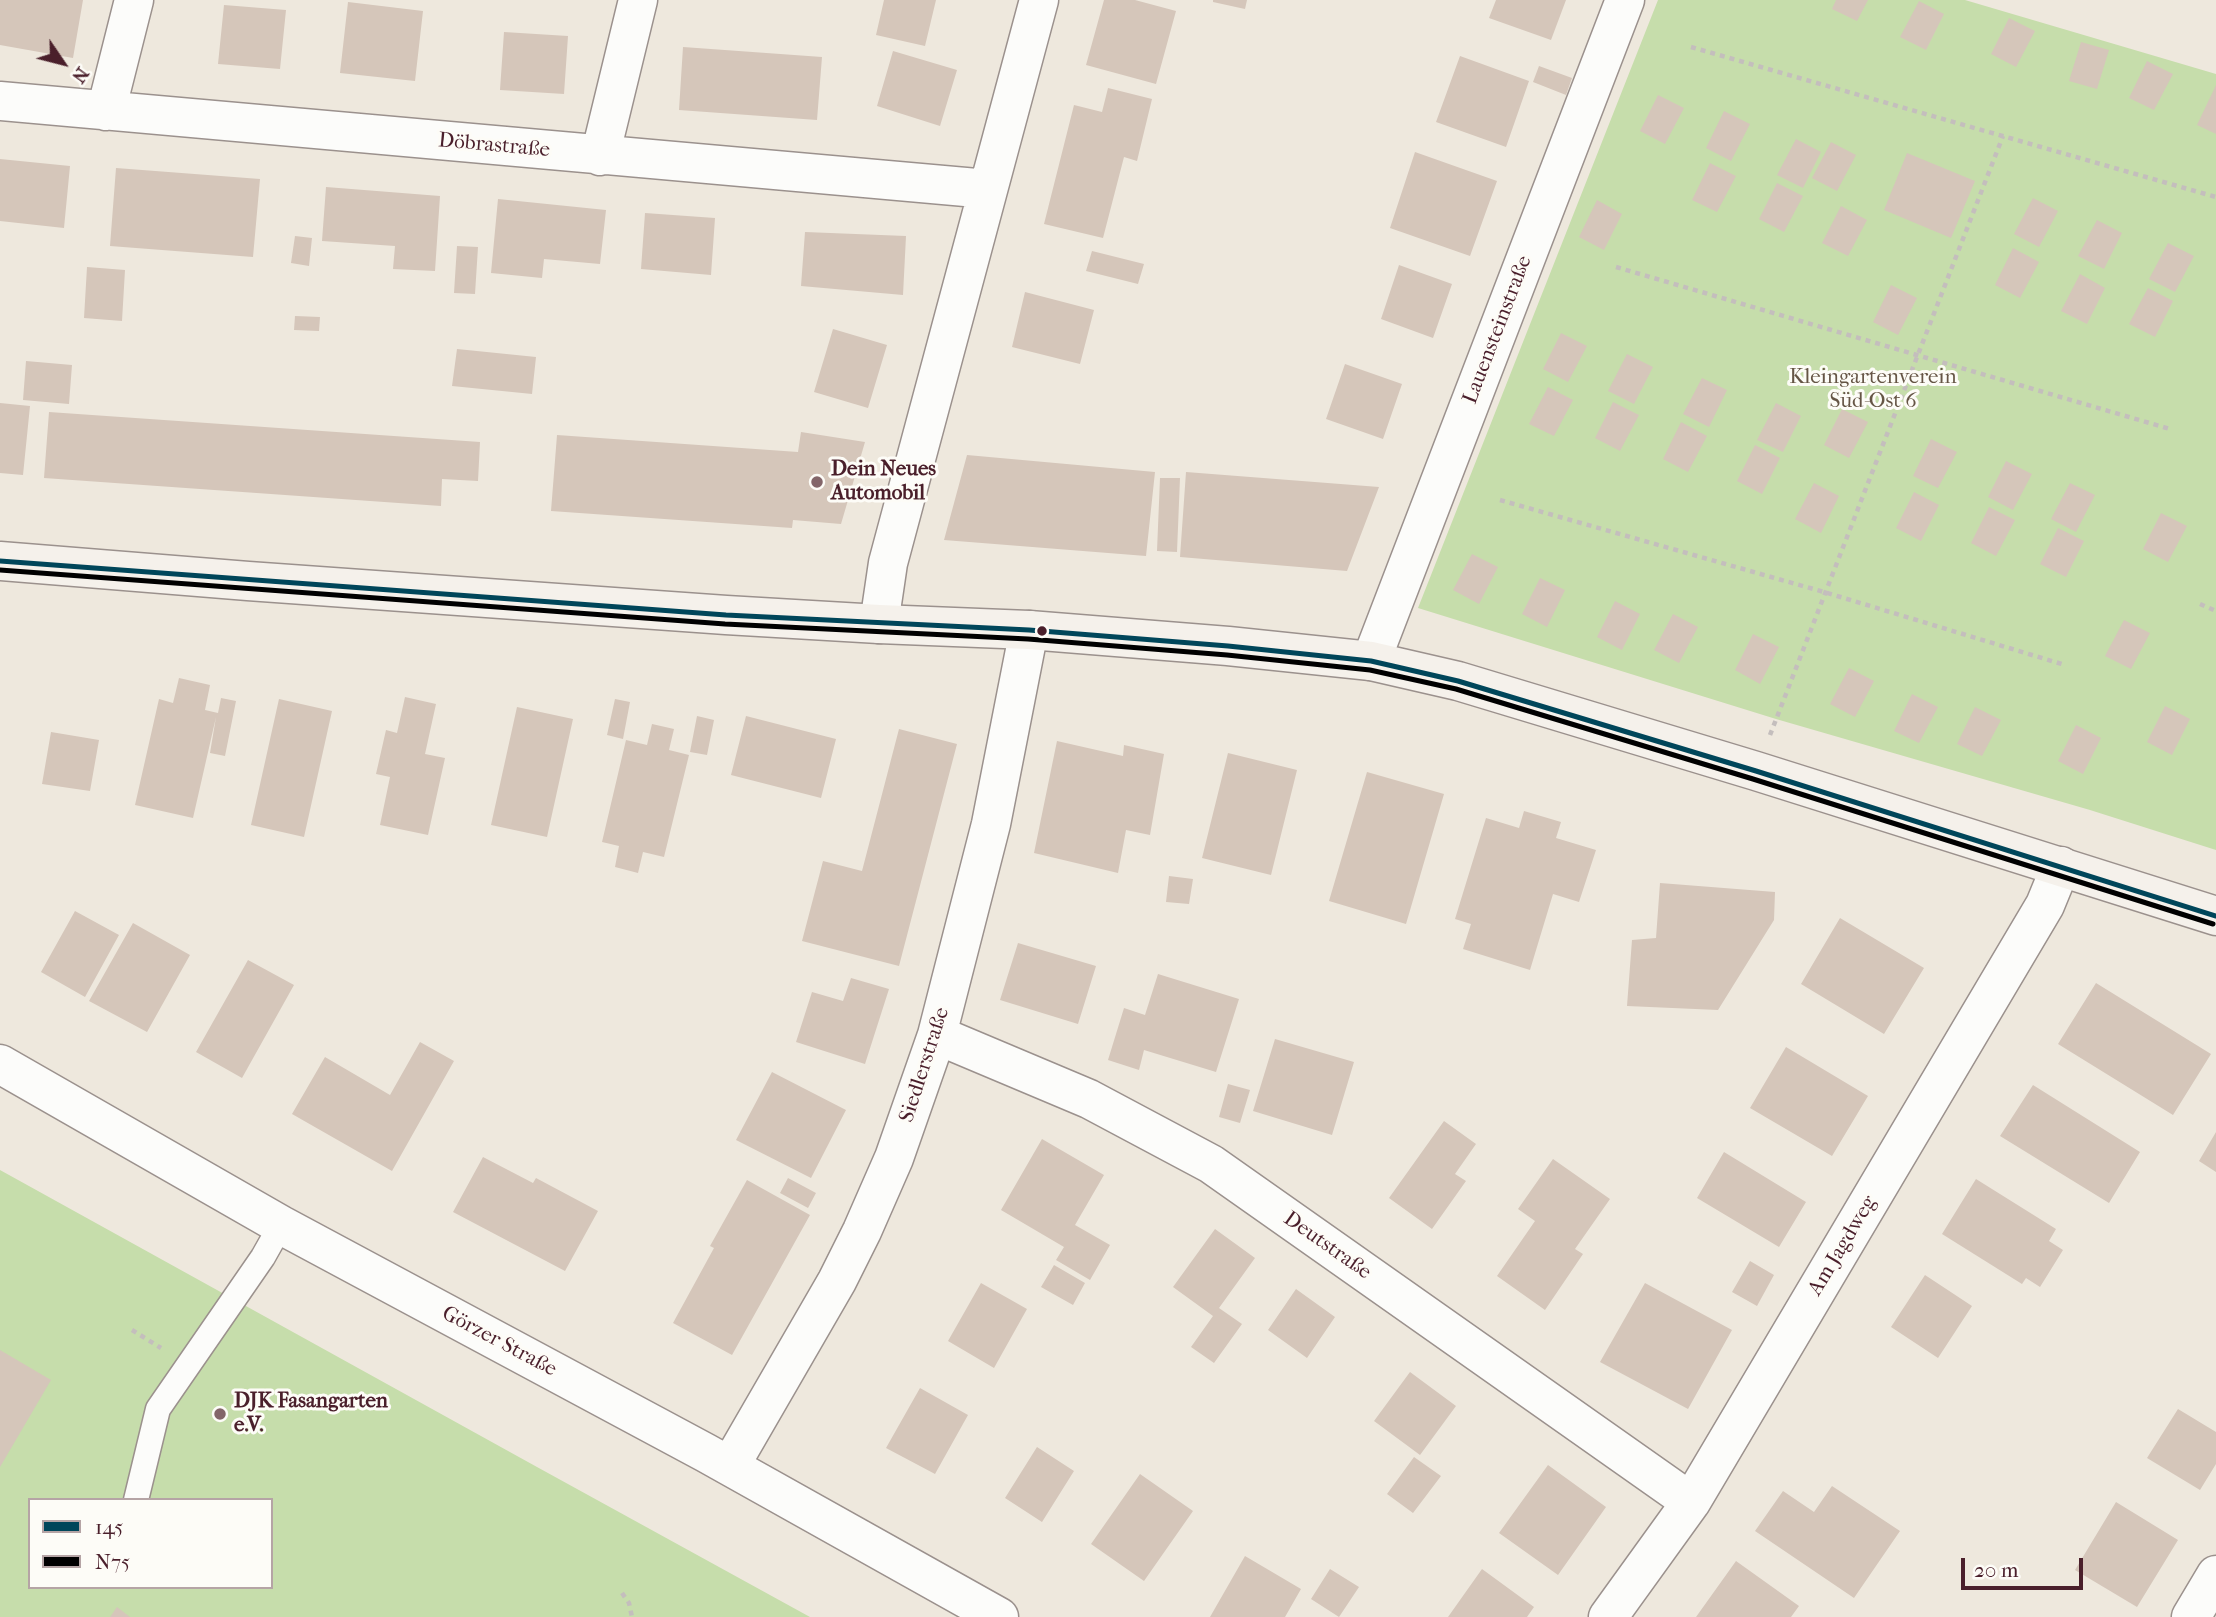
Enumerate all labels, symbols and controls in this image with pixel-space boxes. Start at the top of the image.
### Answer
north arrow [28,28,98,98]
text: N [67,63,93,87]
street label: Döbrastraße [437,129,551,163]
street label: Lauensteinstraße [1458,252,1538,408]
park label: Kleingartenverein Süd-Ost 6 [1789,365,1957,415]
place label: Dein Neues Automobil [831,457,936,507]
marker: Dein Neues Automobil [809,474,825,490]
unlabelled marker [1035,624,1049,638]
street label: Siedlerstraße [895,1004,955,1126]
street label: Am Jagdweg [1803,1192,1883,1300]
street label: Deutstraße [1278,1207,1376,1285]
street label: Görzer Straße [437,1301,561,1383]
place label: DJK Fasangarten e.V. [234,1389,388,1439]
marker: DJK Fasangarten e.V. [212,1406,228,1422]
legend [28,1498,273,1589]
text: 145 [95,1515,123,1539]
scale bar [1964,1544,2086,1588]
text: N75 [95,1550,130,1574]
text: 20 m [1974,1558,2018,1582]

